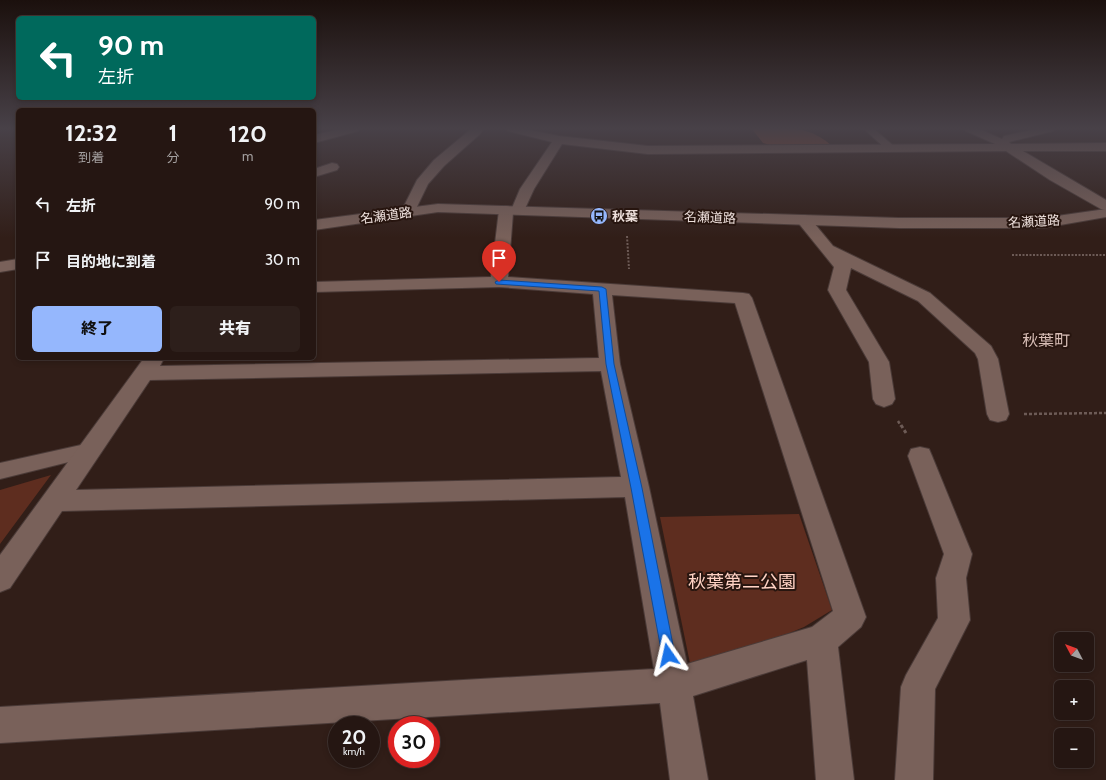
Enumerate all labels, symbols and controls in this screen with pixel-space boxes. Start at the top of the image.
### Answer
text: 90 m [98,28,164,62]
icon: left [32,32,84,84]
text: 左折 [98,66,134,88]
text: 12:32 [65,118,118,147]
text: 1 [169,118,177,147]
text: 120 [228,119,267,148]
text: m [242,148,253,164]
text: 到着 [78,149,104,165]
text: 分 [166,149,180,165]
icon: left [32,193,54,215]
text: 90 m [264,195,300,213]
text: 左折 [66,197,96,215]
street label: 名瀬道路 [359,203,413,227]
bus stop icon: 秋葉 [589,206,609,226]
place label: 秋葉 [612,208,638,224]
street label: 名瀬道路 [684,208,736,226]
street label: 名瀬道路 [1008,212,1060,230]
pin [482,241,516,282]
icon: arrive [488,247,510,269]
icon: arrive [32,249,54,271]
text: 30 m [265,251,300,269]
text: 目的地に到着 [66,253,156,271]
button: 終了 [32,306,162,352]
button: 共有 [170,306,300,352]
district label: 秋葉町 [1022,331,1070,350]
park label: 秋葉第二公園 [688,571,796,593]
north arrow [1054,632,1094,672]
map controls [1054,632,1094,768]
position arrow [647,634,689,676]
button: + [1054,680,1094,720]
speed limit sign: 30 [388,716,440,768]
text: 20 [342,725,366,749]
button: − [1054,728,1094,768]
text: km/h [343,745,365,758]

